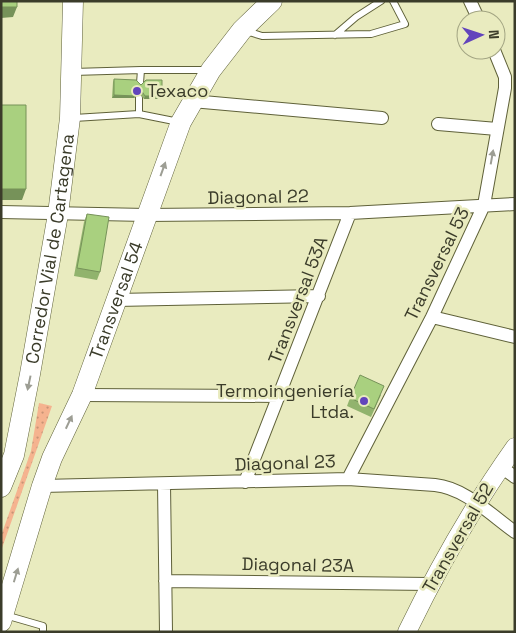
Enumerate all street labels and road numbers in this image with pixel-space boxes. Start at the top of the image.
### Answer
street label: Corredor Vial de Cartagena [20,132,79,366]
street label: Diagonal 22 [207,184,309,209]
street label: Transversal 53 [399,203,474,324]
street label: Transversal 53A [263,233,332,367]
street label: Transversal 54 [84,238,148,363]
street label: Diagonal 23 [234,449,336,476]
street label: Transversal 52 [417,479,498,597]
street label: Diagonal 23A [242,552,354,577]

